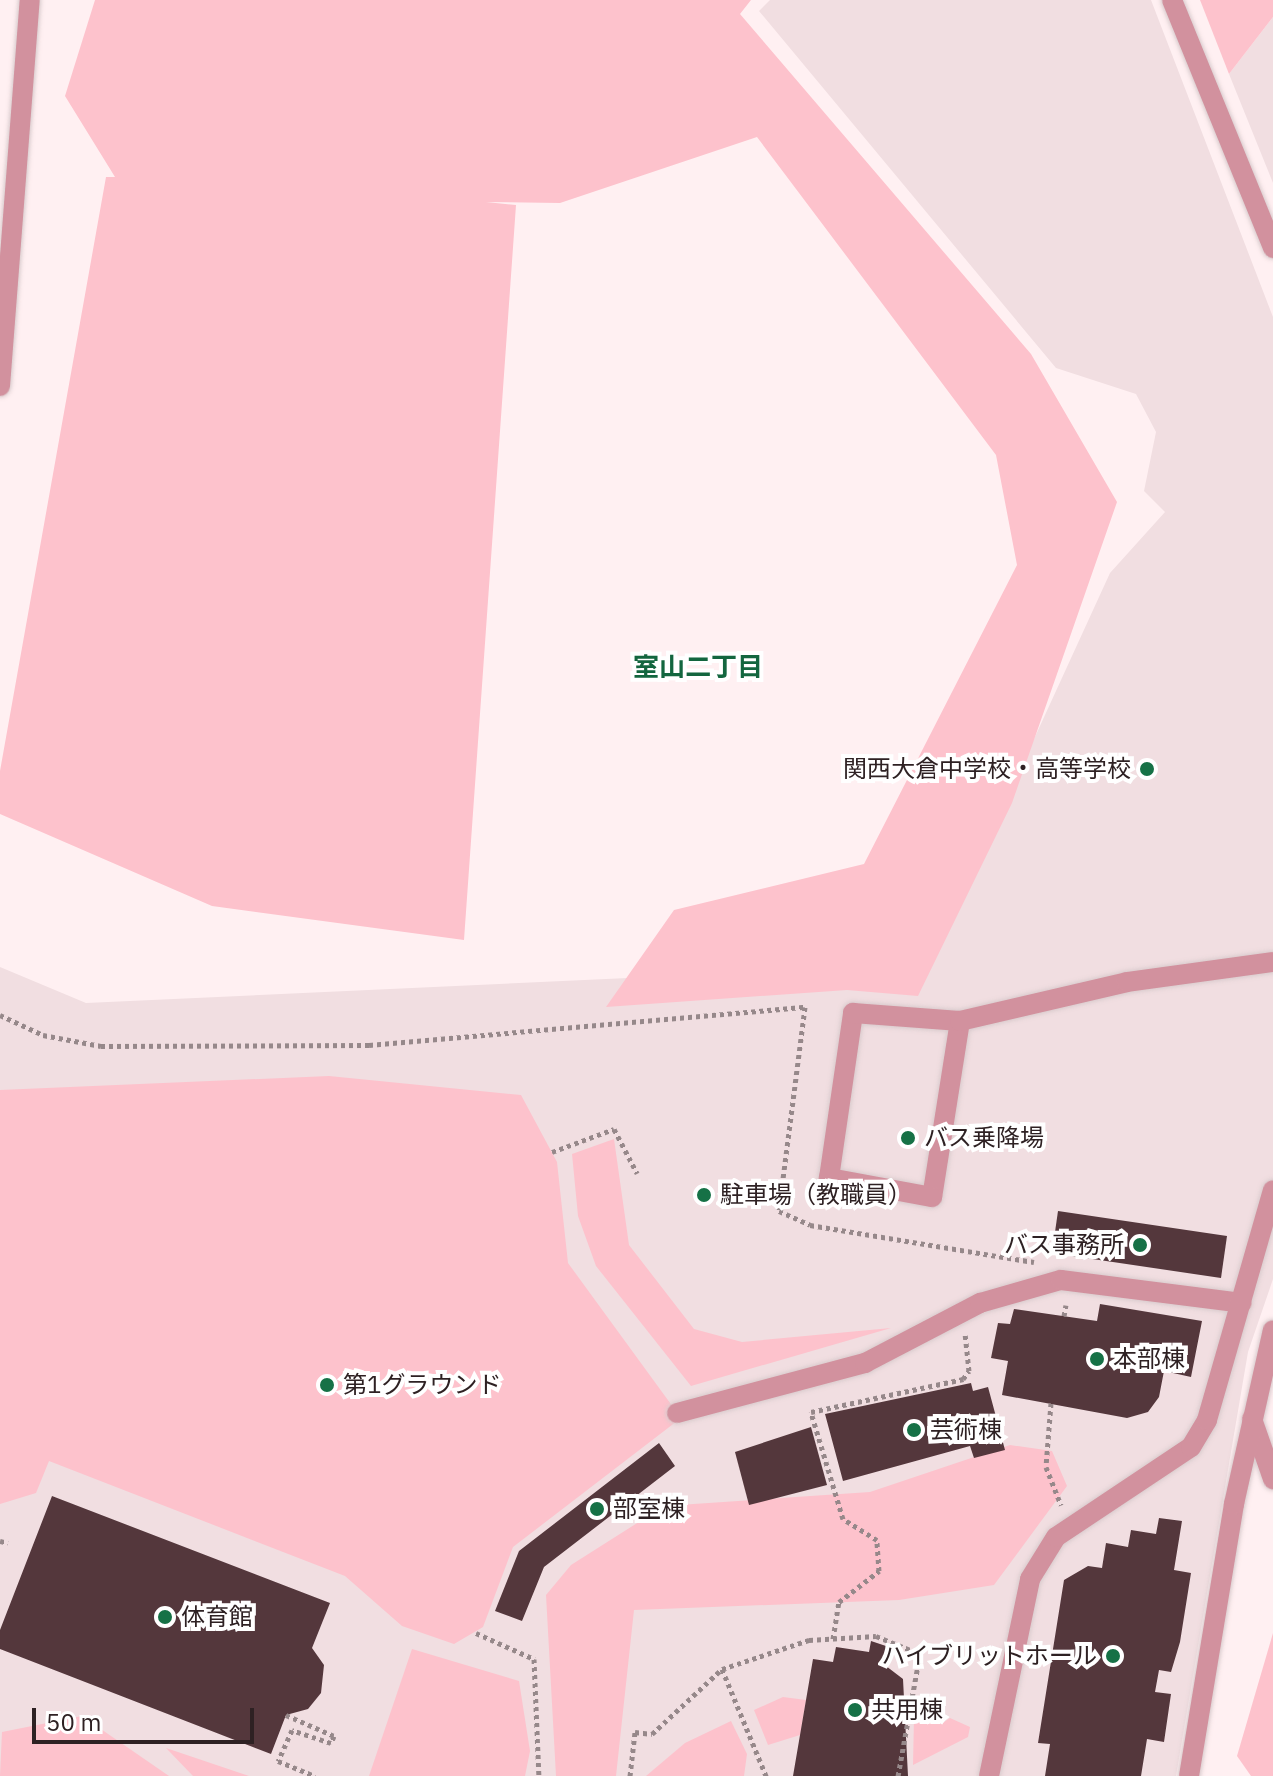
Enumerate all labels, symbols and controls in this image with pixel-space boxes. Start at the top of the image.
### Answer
district label: 室山二丁目 [633,651,763,683]
place label: 関西大倉中学校・高等学校 [843,755,1131,783]
marker: 関西大倉中学校・高等学校 [1138,760,1156,778]
place label: バス乗降場 [924,1124,1044,1152]
marker: バス乗降場 [899,1129,917,1147]
place label: 駐車場（教職員） [720,1181,912,1209]
marker: 駐車場（教職員） [695,1186,713,1204]
place label: バス事務所 [1004,1231,1124,1259]
marker: バス事務所 [1131,1236,1149,1254]
place label: 本部棟 [1113,1345,1185,1373]
marker: 本部棟 [1088,1350,1106,1368]
place label: 第1グラウンド [343,1371,501,1399]
marker: 第1グラウンド [318,1376,336,1394]
place label: 芸術棟 [930,1416,1002,1444]
marker: 芸術棟 [905,1421,923,1439]
place label: 部室棟 [613,1495,685,1523]
marker: 部室棟 [588,1500,606,1518]
place label: 体育館 [181,1603,253,1631]
marker: 体育館 [156,1608,174,1626]
place label: ハイブリットホール [881,1642,1097,1670]
marker: ハイブリットホール [1104,1647,1122,1665]
scale bar [36,1692,258,1742]
place label: 共用棟 [871,1696,943,1724]
marker: 共用棟 [846,1701,864,1719]
text: 50 m [46,1706,101,1738]

